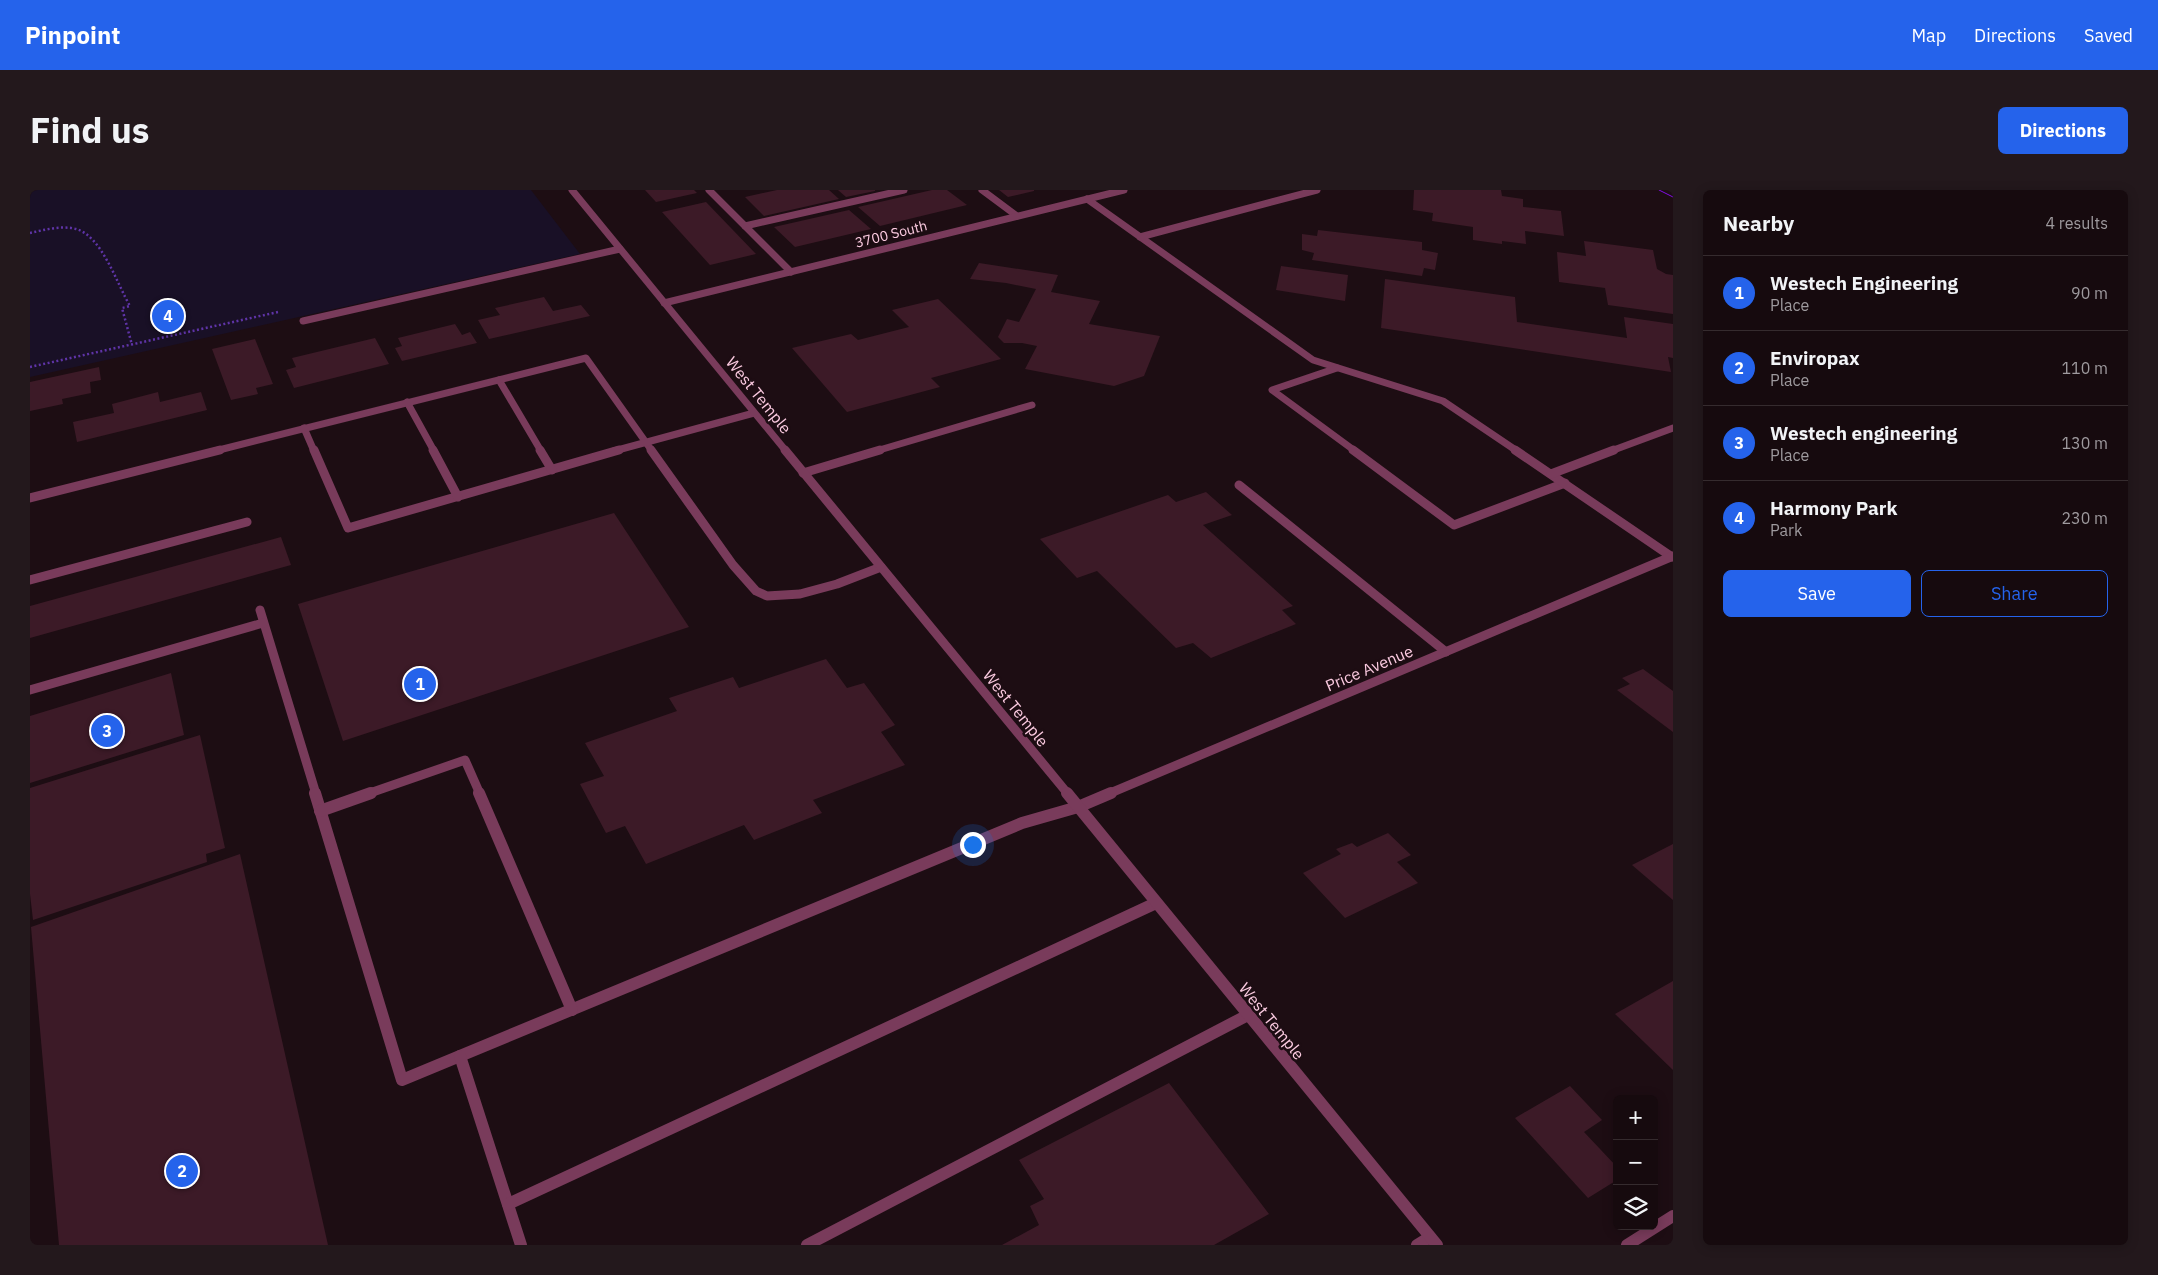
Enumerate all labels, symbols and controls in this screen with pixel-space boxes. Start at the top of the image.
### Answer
text: Pinpoint [25,19,120,51]
text: Map [1911,24,1946,47]
text: Directions [1974,24,2056,47]
text: Saved [2084,24,2133,47]
text: Find us [30,107,149,153]
button: Directions [1998,107,2128,154]
text: Nearby [1723,209,1794,237]
text: 4 results [2045,213,2108,233]
street label: 3700 South [853,216,929,252]
text: Westech Engineering [1770,271,1958,295]
text: 1 [1734,283,1744,303]
text: 90 m [2071,283,2108,303]
text: Place [1770,295,1809,315]
pin: 4 [152,297,184,335]
text: Enviropax [1770,346,1860,370]
street label: West Temple [722,353,796,438]
text: 2 [1734,358,1744,378]
text: 110 m [2061,358,2108,378]
text: Place [1770,370,1809,390]
text: Westech engineering [1770,421,1957,445]
text: 3 [1734,433,1744,453]
text: 130 m [2061,433,2108,453]
text: Place [1770,445,1809,465]
text: Harmony Park [1770,496,1897,520]
text: 4 [1734,508,1744,528]
text: 230 m [2061,508,2108,528]
text: Park [1770,520,1802,540]
button: Save [1723,570,1911,617]
button: Share [1921,570,2108,617]
street label: Price Avenue [1322,640,1416,695]
pin: 1 [404,665,436,703]
street label: West Temple [979,666,1053,751]
pin: 3 [91,712,123,750]
your location [960,832,986,858]
street label: West Temple [1235,979,1309,1064]
map controls [1613,1095,1658,1230]
button: + [1613,1095,1658,1140]
button: − [1613,1140,1658,1185]
pin: 2 [166,1152,198,1190]
button: layers [1613,1185,1658,1230]

